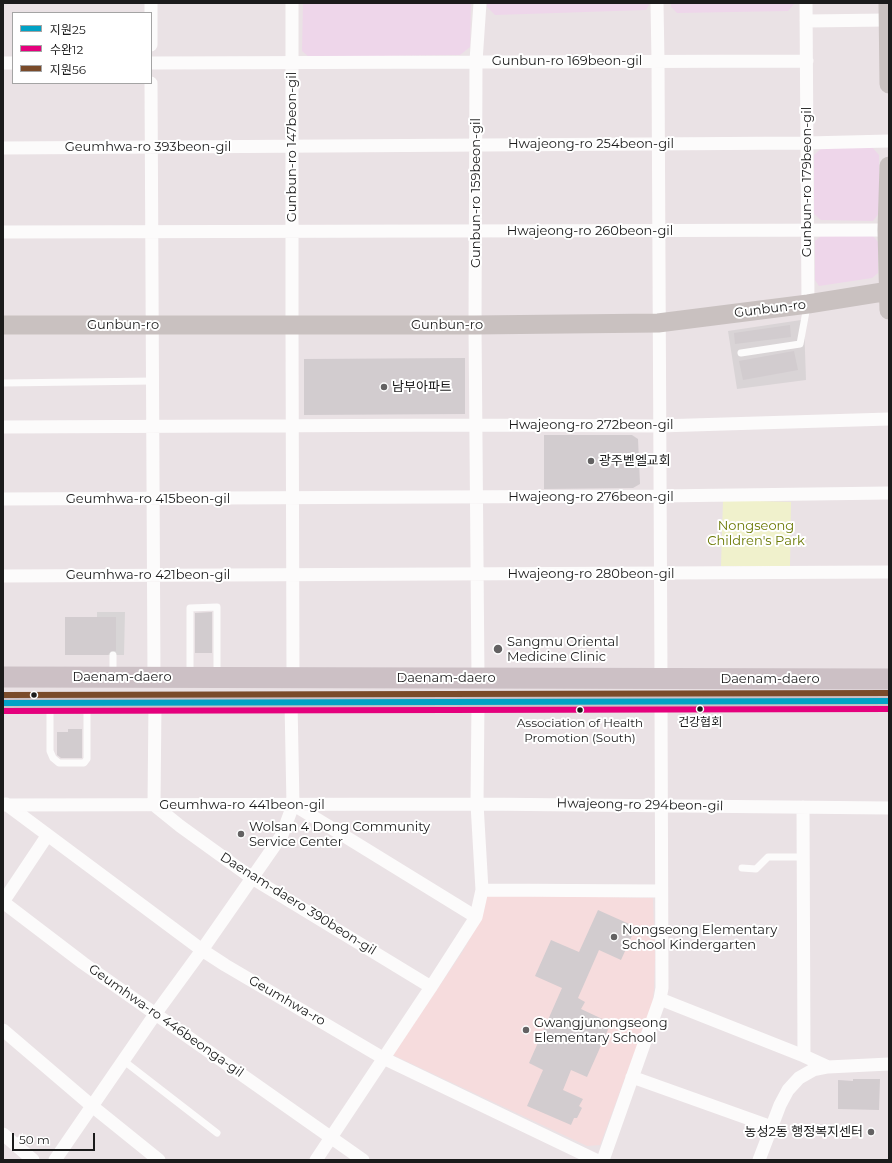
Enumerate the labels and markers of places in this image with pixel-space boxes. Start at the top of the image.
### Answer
place label: 남부아파트 [392,379,452,395]
marker: 남부아파트 [379,382,389,392]
place label: 광주벧엘교회 [599,453,671,469]
marker: 광주벧엘교회 [586,456,596,466]
place label: Sangmu Oriental Medicine Clinic [507,634,619,665]
marker: Sangmu Oriental Medicine Clinic [492,643,504,655]
unlabelled marker [29,690,39,700]
marker: 건강협회 [695,704,705,714]
marker: Association of Health Promotion (South) [575,705,585,715]
place label: 건강협회 [678,715,722,729]
place label: Association of Health Promotion (South) [517,716,643,744]
place label: Wolsan 4 Dong Community Service Center [249,819,430,850]
marker: Wolsan 4 Dong Community Service Center [236,829,246,839]
place label: Nongseong Elementary School Kindergarten [622,922,777,953]
marker: Nongseong Elementary School Kindergarten [609,932,619,942]
place label: Gwangjunongseong Elementary School [534,1015,668,1046]
marker: Gwangjunongseong Elementary School [521,1025,531,1035]
place label: 농성2동 행정복지센터 [745,1124,863,1140]
marker: 농성2동 행정복지센터 [866,1127,876,1137]

